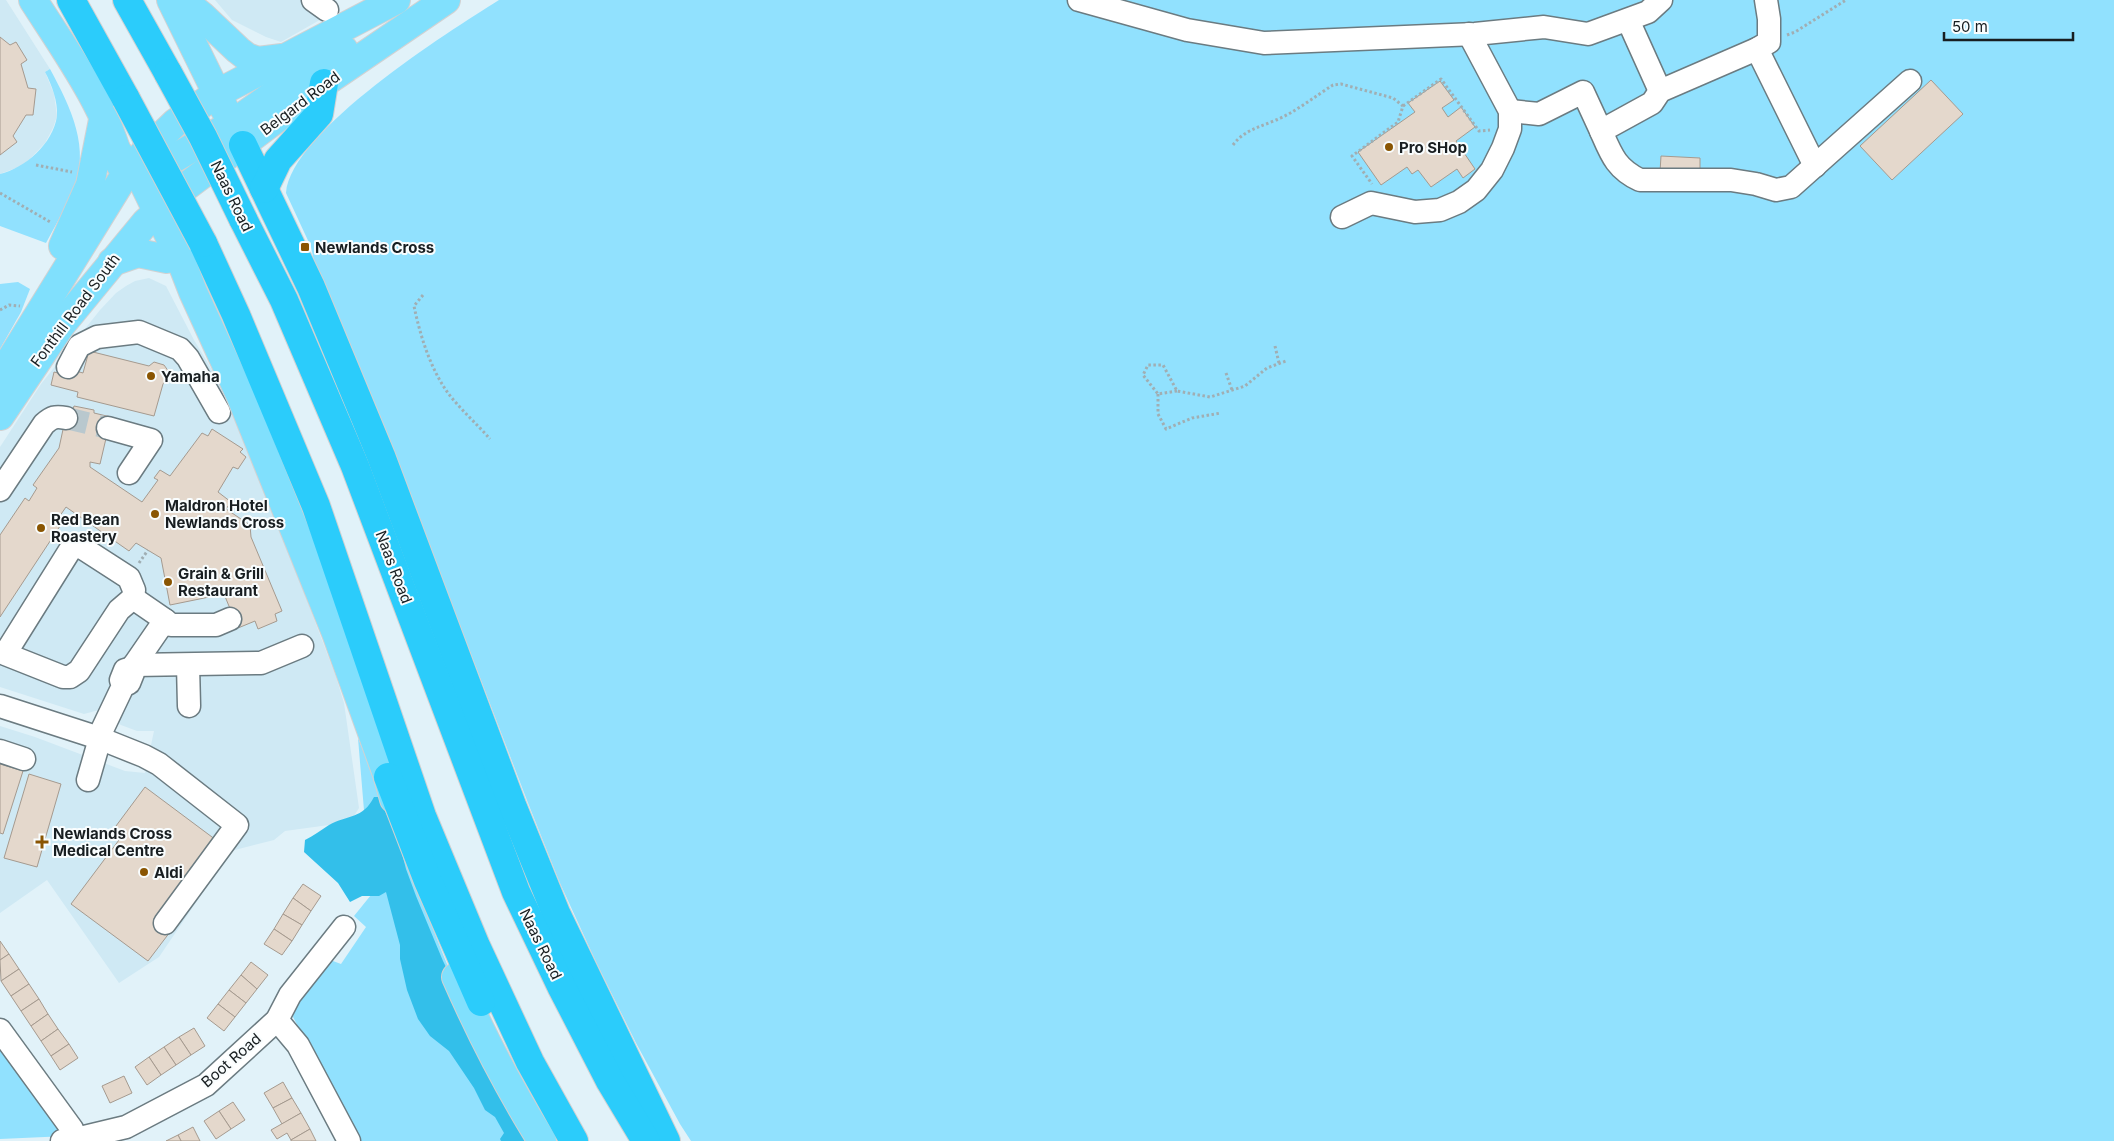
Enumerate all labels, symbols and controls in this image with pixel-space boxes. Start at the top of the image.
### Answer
scale bar [1944,10,2073,42]
text: 50 m [1952,17,1988,36]
street label: Belgard Road [256,67,344,139]
place label: Pro SHop [1399,138,1467,157]
marker: Pro SHop [1383,141,1395,153]
street label: Naas Road [207,157,257,235]
place label: Newlands Cross [315,238,434,257]
marker: Newlands Cross [299,241,311,253]
street label: Fonthill Road South [26,250,124,370]
place label: Yamaha [161,367,220,386]
marker: Yamaha [145,370,157,382]
place label: Maldron Hotel Newlands Cross [165,496,284,532]
marker: Maldron Hotel Newlands Cross [149,508,161,520]
place label: Red Bean Roastery [51,510,120,546]
marker: Red Bean Roastery [35,522,47,534]
street label: Naas Road [371,528,417,606]
place label: Grain & Grill Restaurant [178,564,264,600]
marker: Grain & Grill Restaurant [162,576,174,588]
place label: Newlands Cross Medical Centre [53,824,172,860]
marker: Newlands Cross Medical Centre [35,835,49,849]
place label: Aldi [154,863,183,882]
marker: Aldi [138,866,150,878]
street label: Naas Road [516,905,566,983]
street label: Boot Road [197,1029,265,1091]

